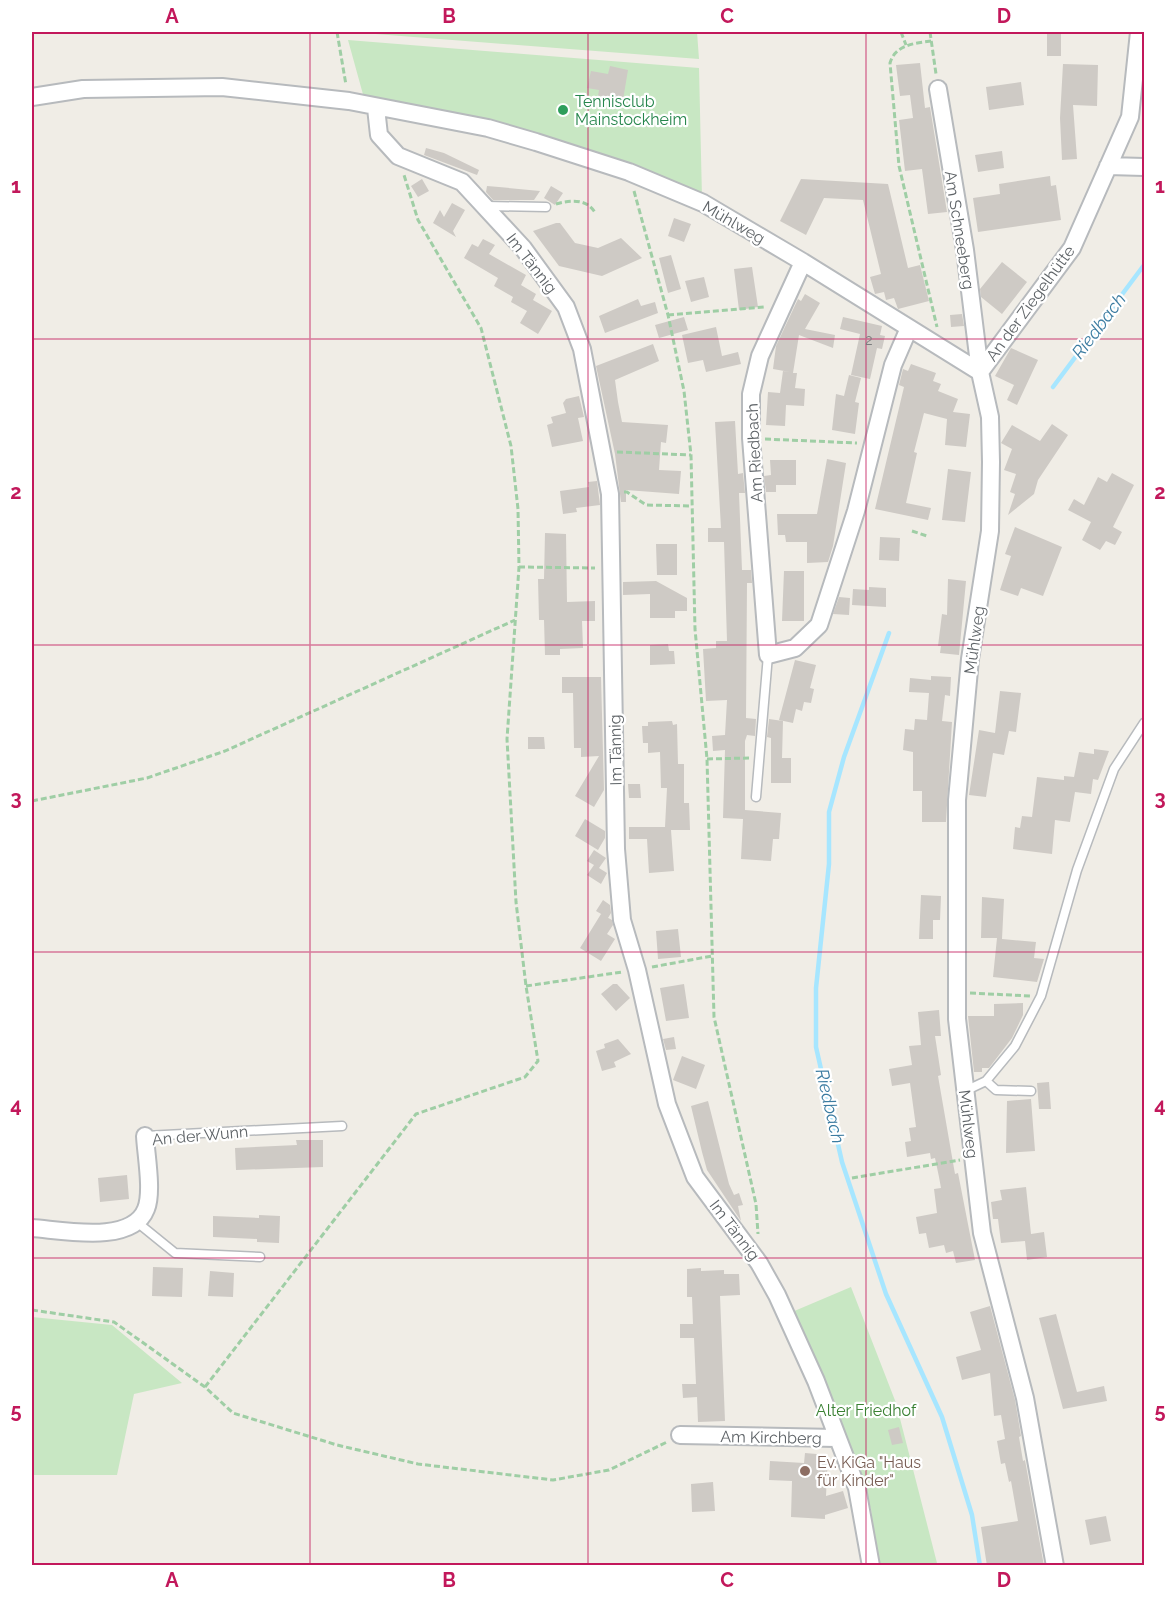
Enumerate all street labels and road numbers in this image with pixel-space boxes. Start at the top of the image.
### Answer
street label: Am Schneeberg [941,169,978,291]
street label: Mühlweg [699,197,768,248]
street label: Im Tännig [502,229,561,297]
street label: An der Ziegelhütte [982,242,1079,365]
street label: Am Riedbach [742,403,767,503]
street label: Mühlweg [960,605,989,676]
street label: Im Tännig [605,714,626,786]
street label: Mühlweg [955,1089,982,1159]
street label: An der Wunn [151,1122,249,1149]
street label: Im Tännig [706,1196,764,1264]
street label: Am Kirchberg [720,1427,822,1448]

